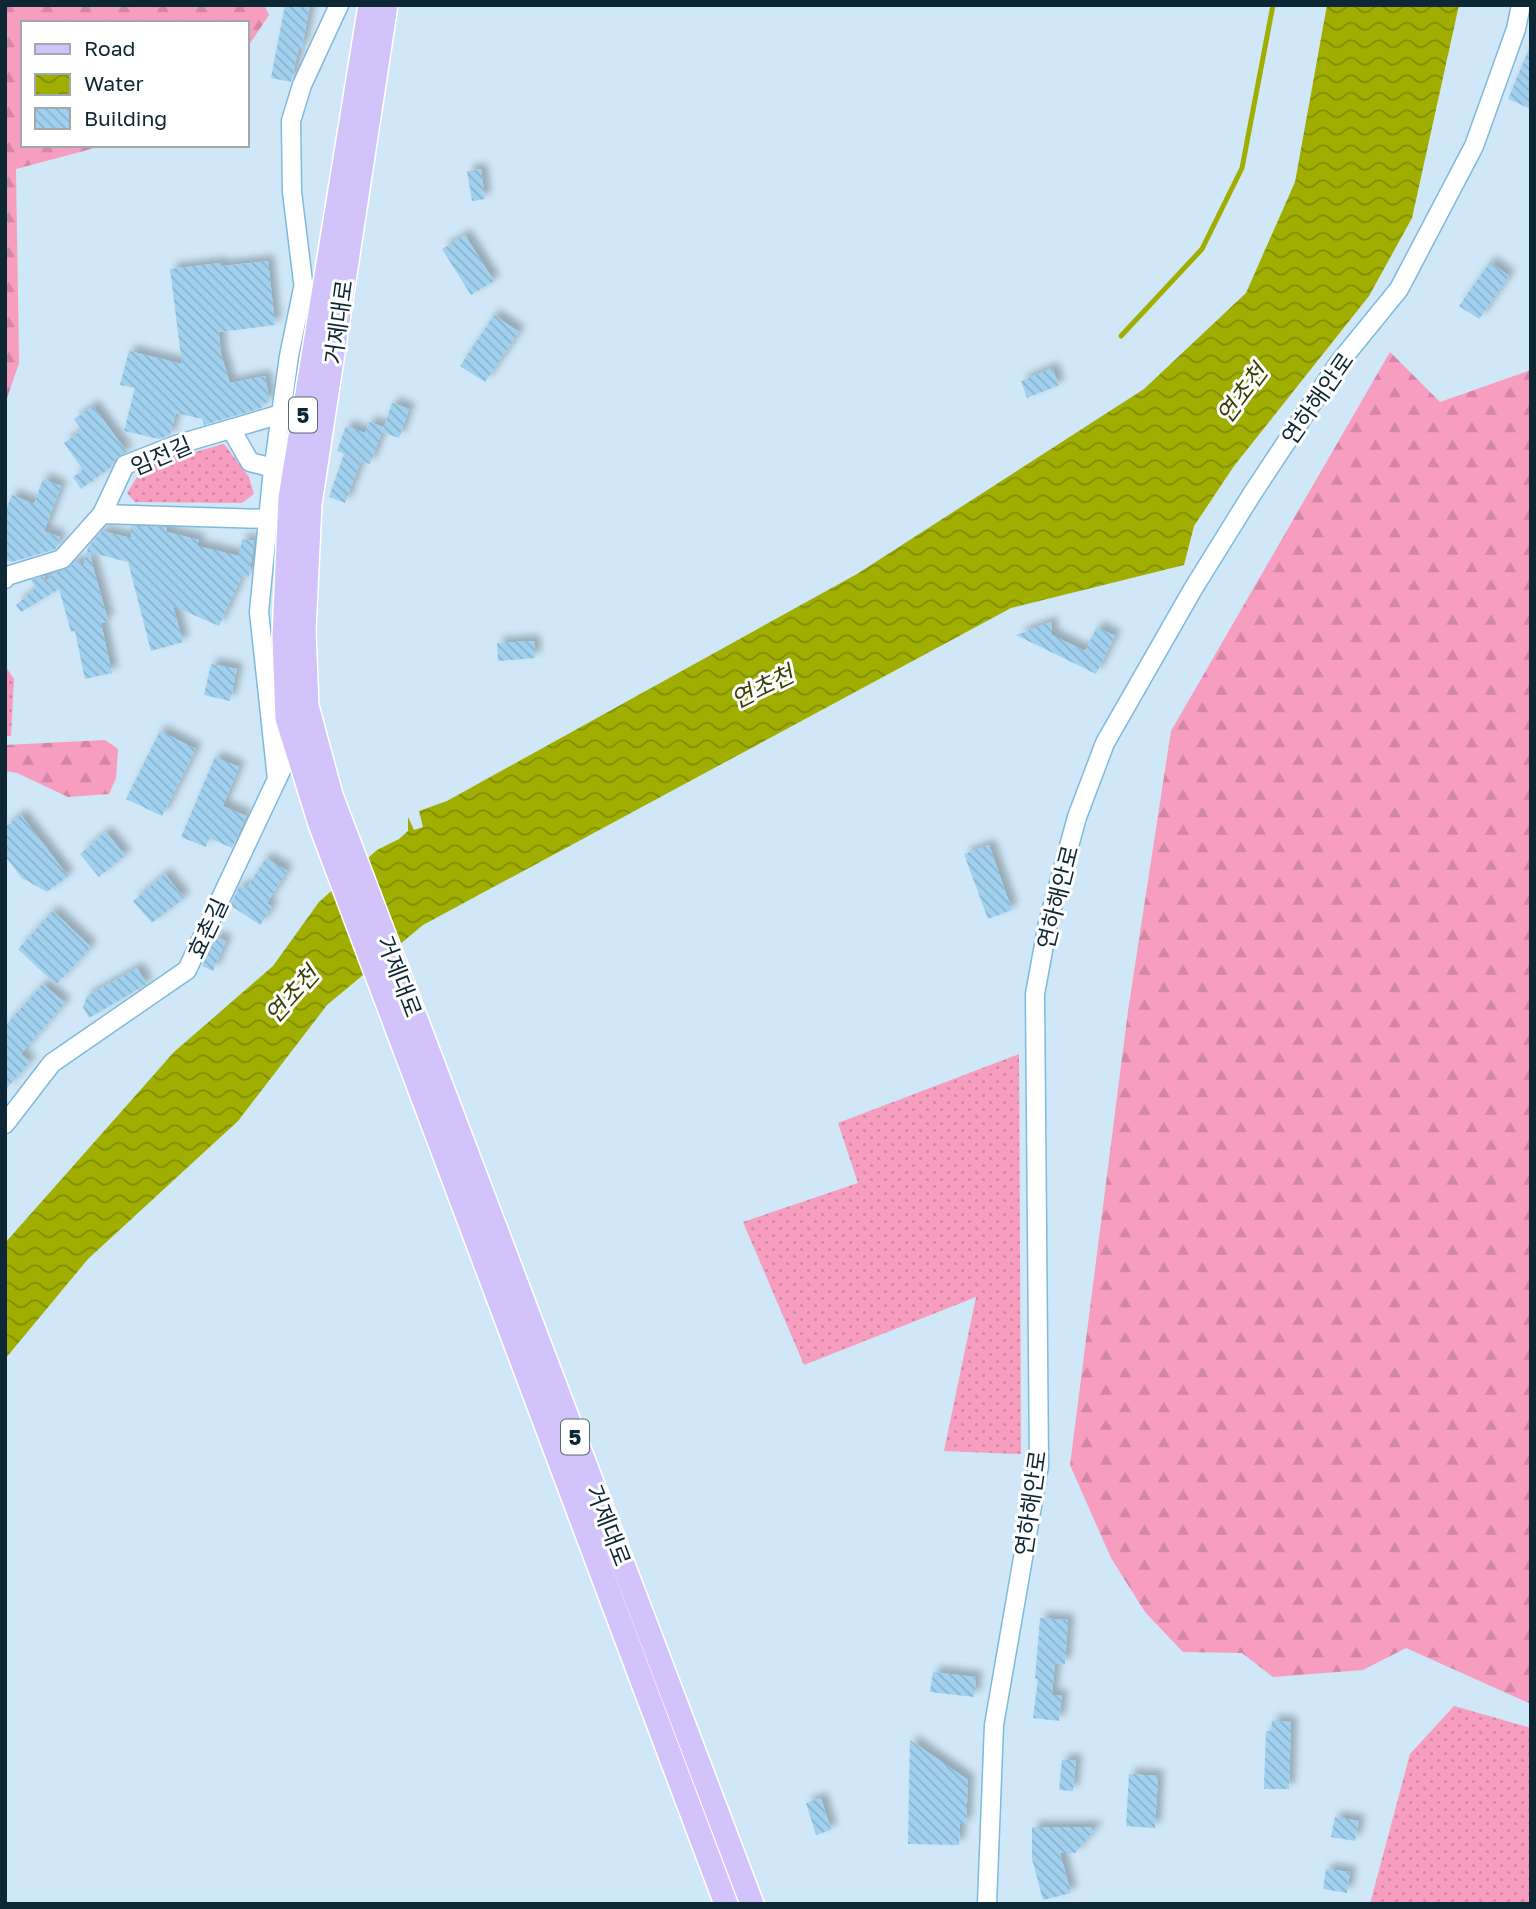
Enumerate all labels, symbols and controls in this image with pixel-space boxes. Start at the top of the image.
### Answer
legend [21,21,248,147]
text: Road [84,35,135,61]
text: Water [84,70,144,96]
text: Building [84,105,167,131]
street label: 거제대로 [318,278,358,366]
street label: 연하해안로 [1275,347,1359,449]
water label: 연초천 [1209,355,1274,428]
road number: 5 [289,398,317,432]
street label: 임전길 [126,430,196,480]
water label: 연초천 [726,657,801,714]
street label: 연하해안로 [1031,842,1083,952]
street label: 효촌길 [181,893,233,963]
street label: 거제대로 [372,931,428,1021]
water label: 연초천 [258,958,326,1028]
road number: 5 [561,1420,589,1454]
street label: 연하해안로 [1009,1449,1051,1557]
street label: 거제대로 [581,1480,637,1570]

